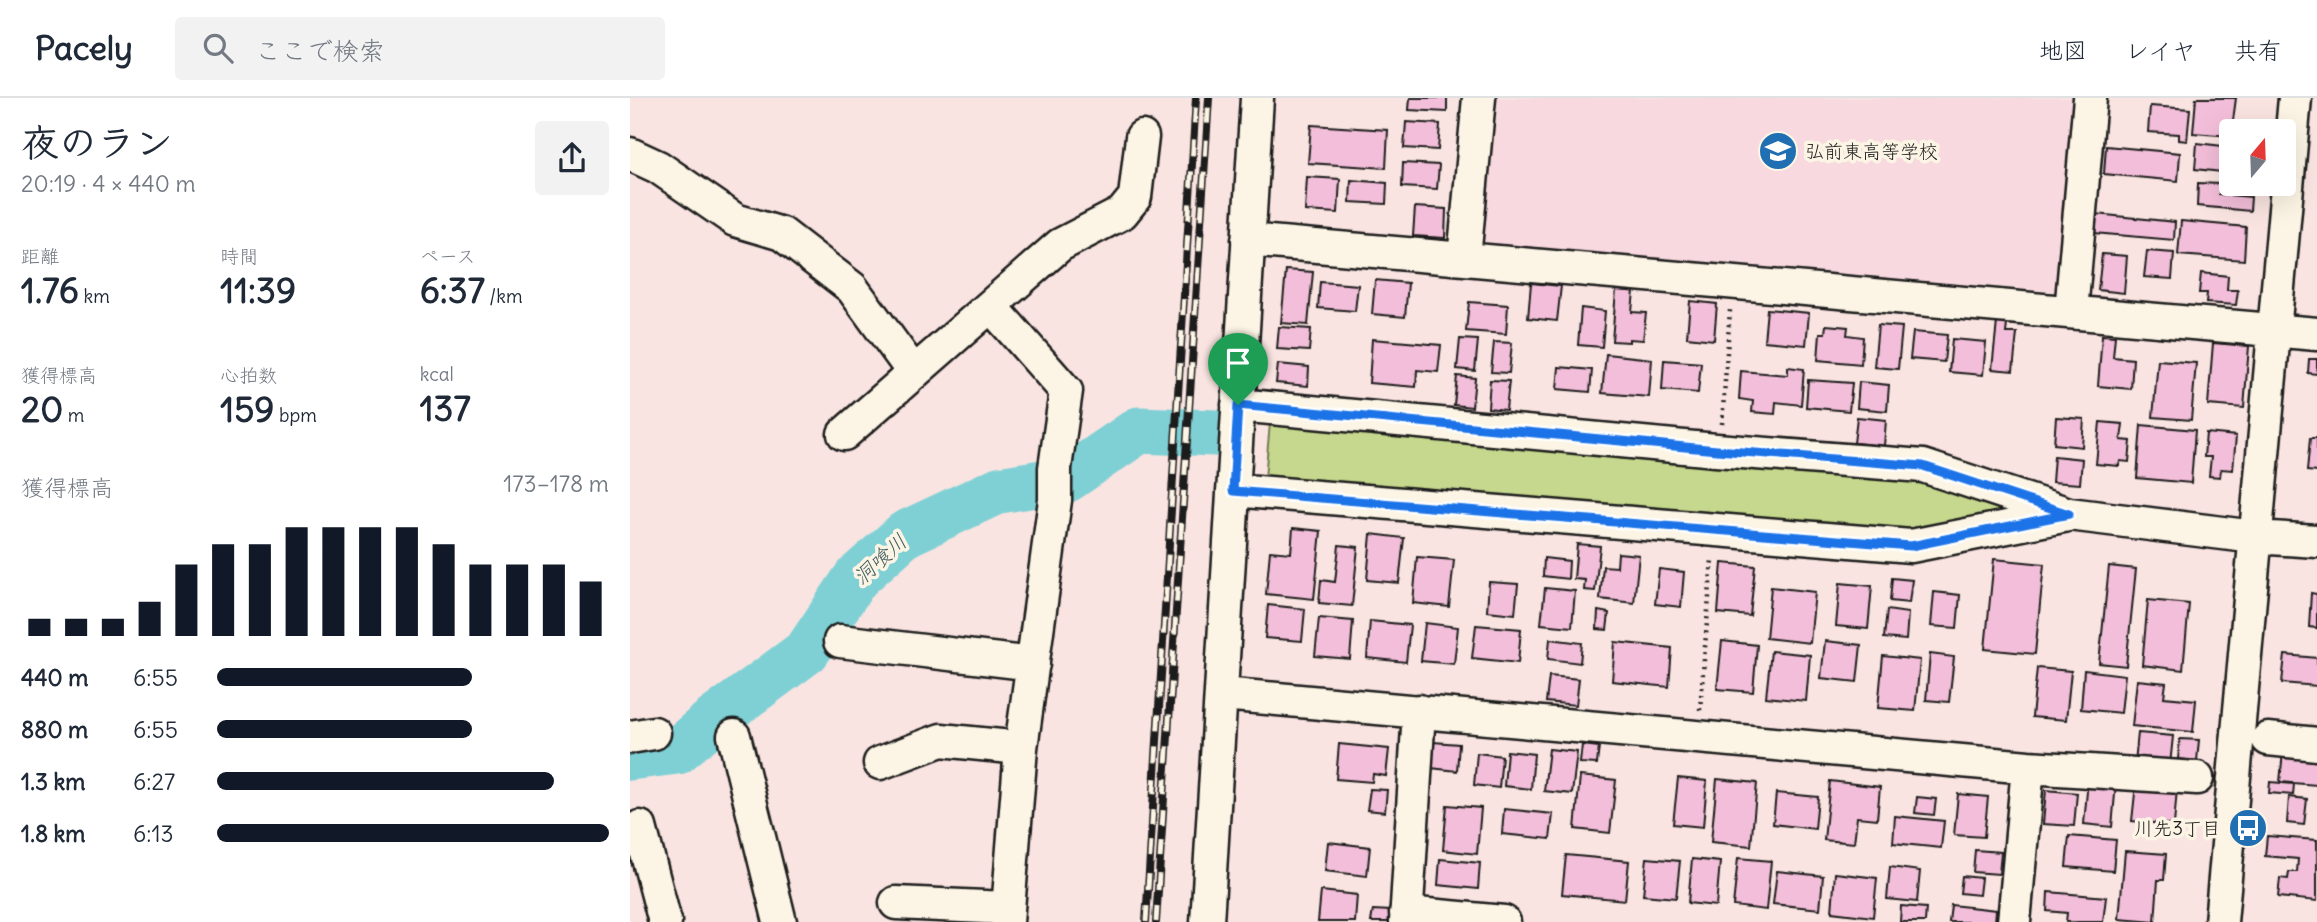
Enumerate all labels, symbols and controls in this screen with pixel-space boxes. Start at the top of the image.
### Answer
search box [175,17,665,80]
text: Pacely [35,27,133,69]
icon: search [199,29,237,67]
text: ここで検索 [255,34,385,67]
text: 地図 [2039,35,2087,65]
text: レイヤ [2125,35,2196,65]
text: 共有 [2234,35,2282,65]
text: 夜のラン [21,119,173,166]
north arrow [2219,119,2296,196]
map controls [2219,119,2296,196]
button: share [535,121,609,195]
school or university icon: 弘前東高等学校 [1757,130,1799,172]
place label: 弘前東高等学校 [1805,139,1938,163]
text: 20:19 · 4 × 440 m [21,169,196,198]
text: 距離 [21,244,59,268]
text: 時間 [220,244,258,268]
text: ペース [420,244,476,268]
text: 1.76 [21,268,79,312]
text: 11:39 [220,268,296,312]
text: 6:37 [420,268,485,312]
text: km [79,284,110,308]
text: /km [485,284,523,308]
pin [1208,333,1268,405]
icon: arrive [1219,344,1257,382]
text: kcal [420,362,454,386]
text: 獲得標高 [21,363,97,387]
text: 心拍数 [220,363,277,387]
text: 137 [420,386,471,430]
text: 20 [21,387,63,431]
text: 159 [220,387,274,431]
text: m [63,403,84,427]
text: bpm [274,403,317,427]
text: 173–178 m [503,469,609,498]
text: 獲得標高 [21,473,113,502]
water label: 洞喰川 [848,528,912,590]
text: 440 m [21,663,88,692]
text: 6:55 [133,663,178,692]
text: 880 m [21,715,88,744]
text: 6:55 [133,715,178,744]
text: 1.3 km [21,767,85,796]
text: 6:27 [133,767,175,796]
bus stop icon: 川先3丁目 [2227,807,2269,849]
place label: 川先3丁目 [2134,816,2221,840]
text: 1.8 km [21,819,86,848]
text: 6:13 [133,819,174,848]

